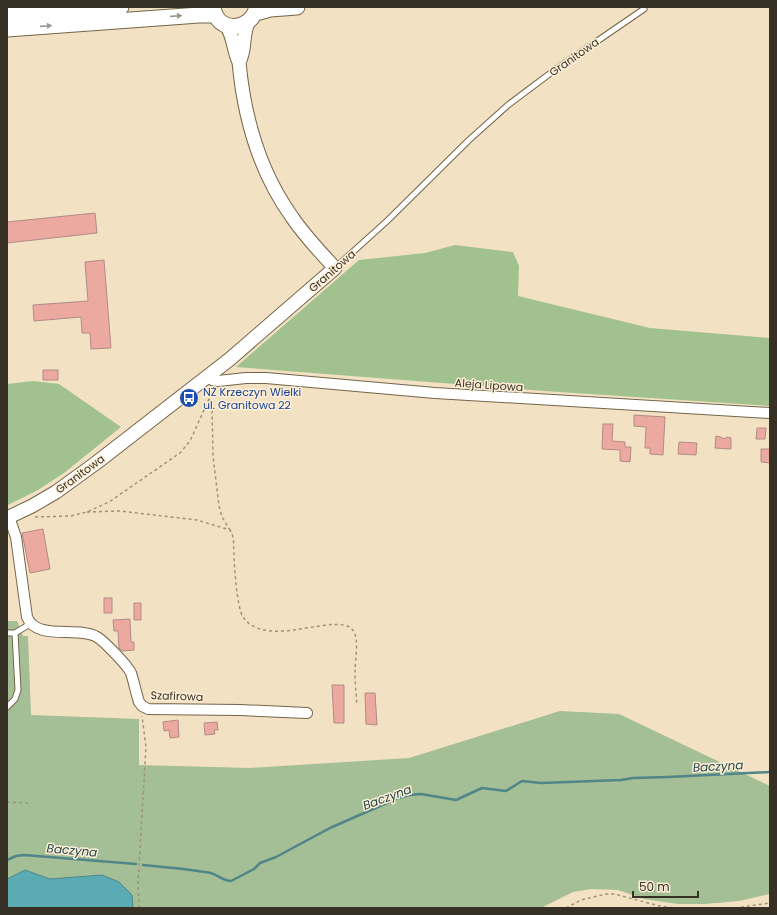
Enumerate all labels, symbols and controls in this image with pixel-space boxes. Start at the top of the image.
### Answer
one-way arrow [170,13,182,20]
one-way arrow [40,22,52,29]
street label: Granitowa [546,34,602,80]
street label: Granitowa [305,246,359,296]
street label: Aleja Lipowa [454,375,524,395]
place label: NŻ Krzeczyn Wielki ul. Granitowa 22 [203,384,302,413]
bus stop icon: NŻ Krzeczyn Wielki ul. Granitowa 22 [178,387,200,409]
street label: Granitowa [52,451,108,497]
street label: Szafirowa [150,687,204,705]
water label: Baczyna [692,756,744,776]
water label: Baczyna [360,780,414,814]
water label: Baczyna [46,839,98,861]
scale bar [633,873,698,899]
text: 50 m [639,878,670,895]

